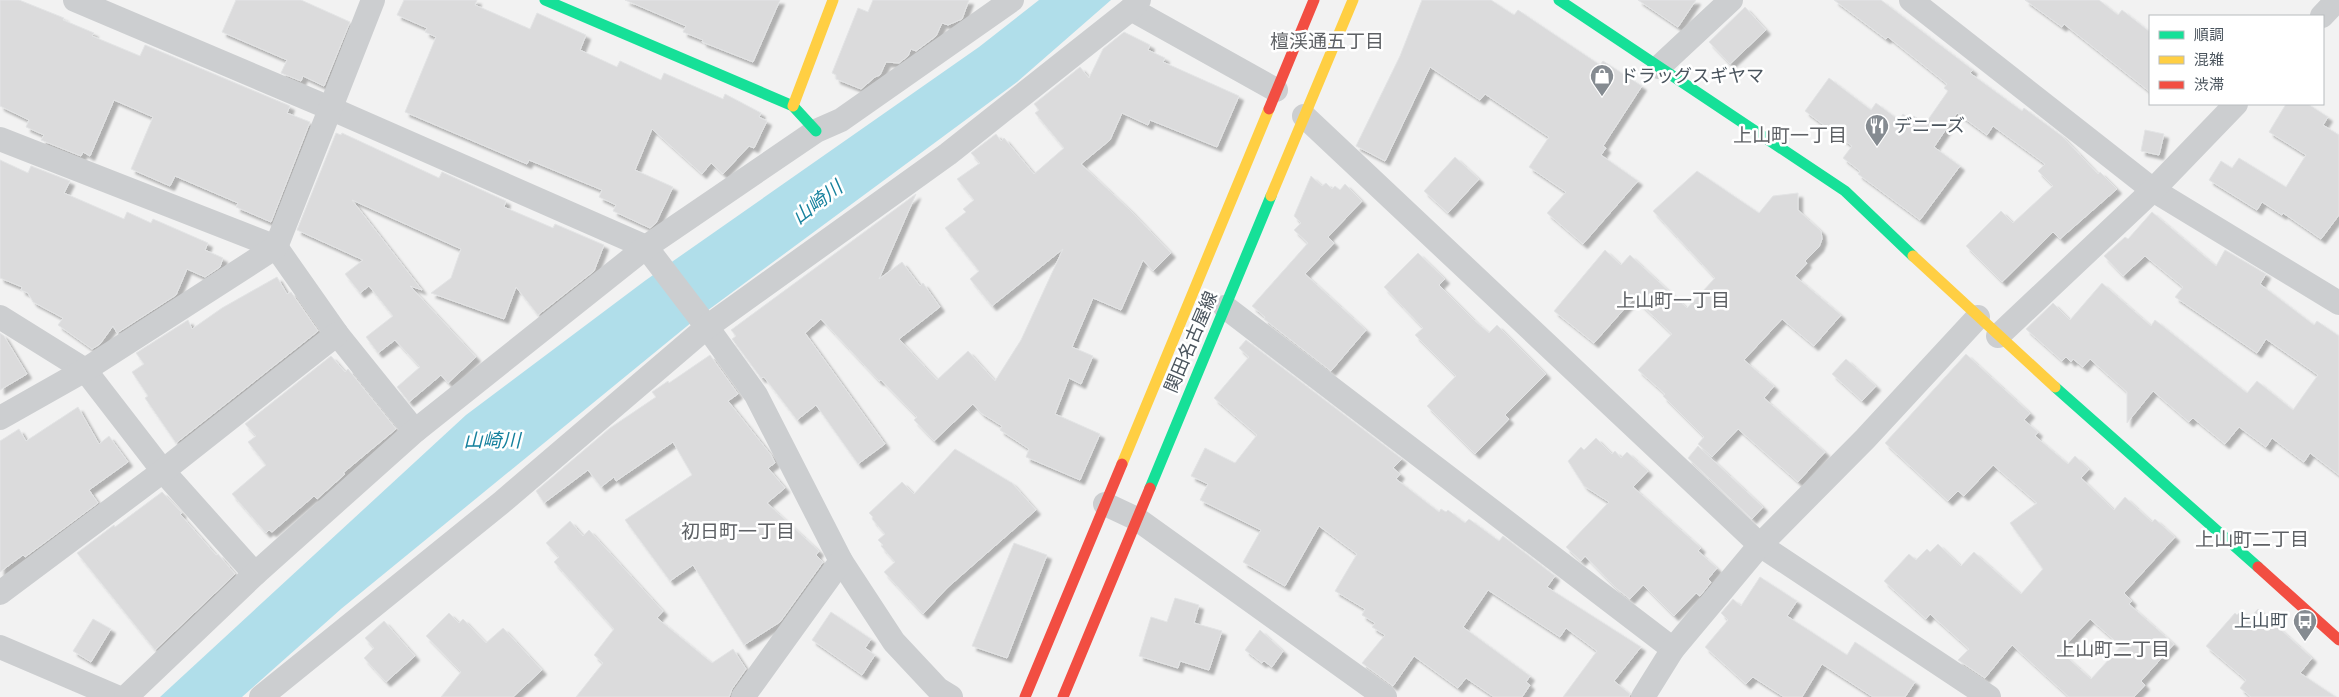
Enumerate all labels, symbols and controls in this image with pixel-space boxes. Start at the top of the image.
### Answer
legend [2149,15,2324,105]
text: 順調 [2194,24,2224,45]
district label: 檀渓通五丁目 [1270,28,1384,54]
text: 混雑 [2194,49,2224,70]
shop icon: ドラッグスギヤマ [1589,63,1615,97]
place label: ドラッグスギヤマ [1620,63,1764,88]
text: 渋滞 [2194,74,2224,95]
restaurant icon: デニーズ [1864,113,1890,147]
place label: デニーズ [1894,113,1965,138]
district label: 上山町一丁目 [1733,122,1847,148]
water label: 山崎川 [787,173,849,230]
street label: 関田名古屋線 [1158,287,1223,396]
district label: 上山町一丁目 [1616,287,1730,313]
water label: 山崎川 [463,427,522,453]
district label: 初日町一丁目 [681,518,795,544]
district label: 上山町二丁目 [2195,526,2309,552]
place label: 上山町 [2234,608,2288,633]
bus stop icon: 上山町 [2292,608,2318,642]
district label: 上山町二丁目 [2056,636,2170,662]

